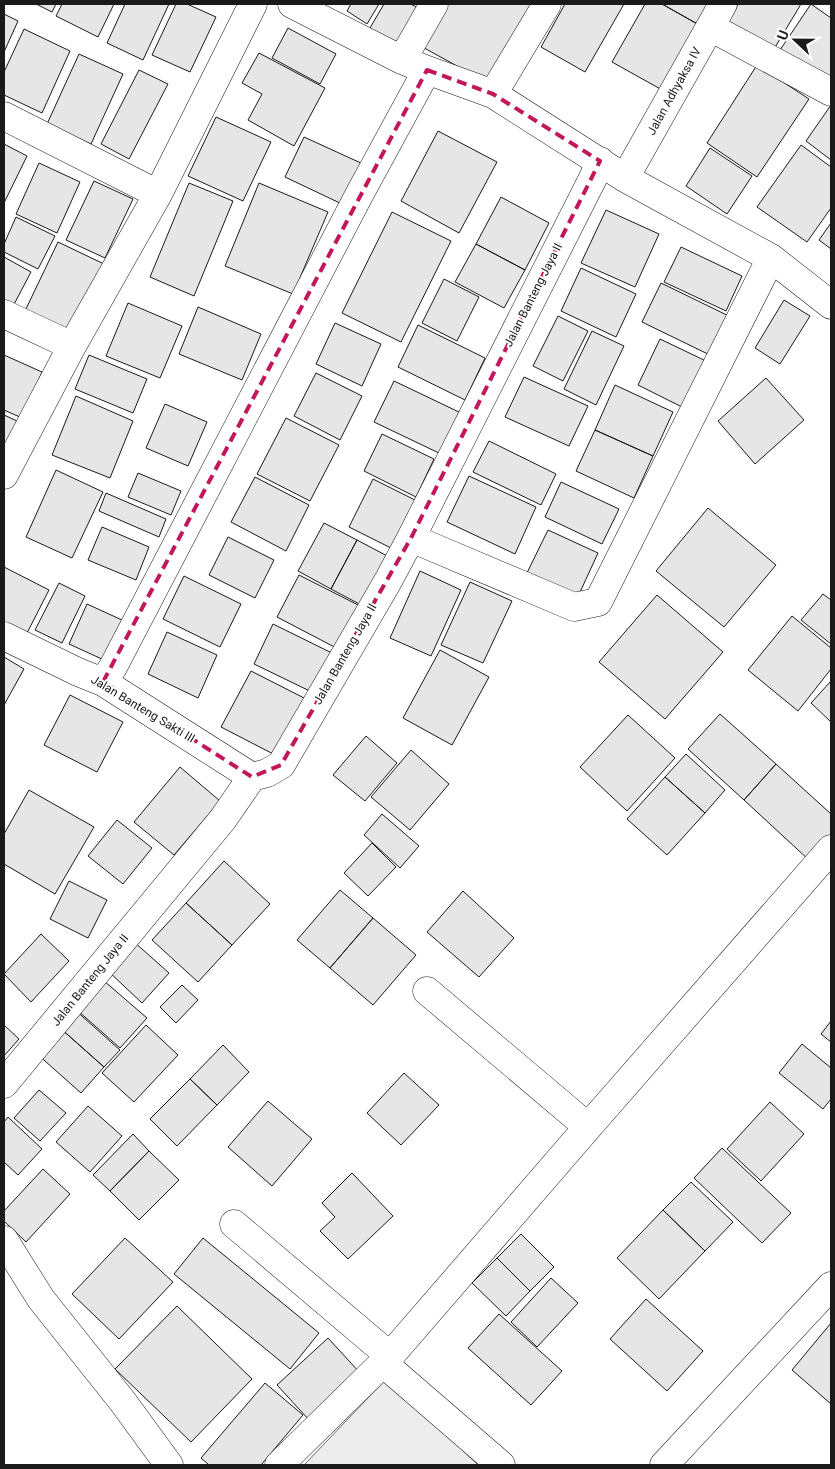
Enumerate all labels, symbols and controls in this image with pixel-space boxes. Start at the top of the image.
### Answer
north arrow [770,15,820,65]
text: U [774,28,792,42]
street label: Jalan Adhyaksa IV [644,44,704,137]
street label: Jalan Banteng Jaya II [501,241,565,349]
street label: Jalan Banteng Jaya II [310,601,380,707]
street label: Jalan Banteng Sakti III [88,672,198,746]
street label: Jalan Banteng Jaya II [49,931,131,1029]

